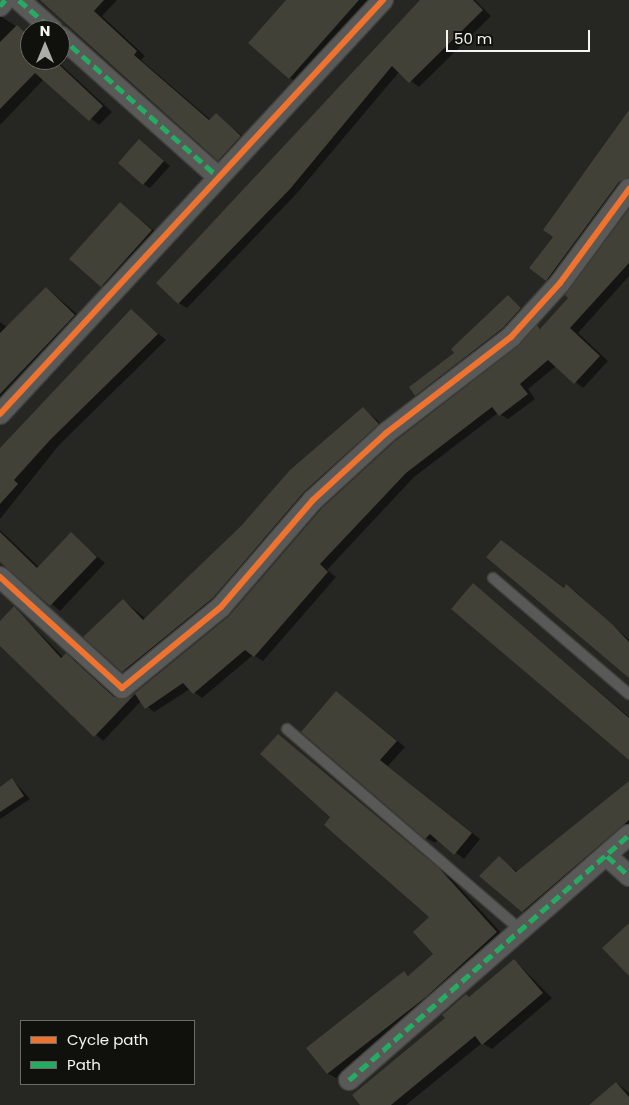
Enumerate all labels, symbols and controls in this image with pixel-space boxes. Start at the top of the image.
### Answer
north arrow [20,20,70,70]
scale bar [449,20,593,52]
text: N [40,21,50,41]
text: 50 m [454,28,492,49]
legend [20,1020,195,1085]
text: Cycle path [67,1029,148,1050]
text: Path [67,1054,101,1075]

